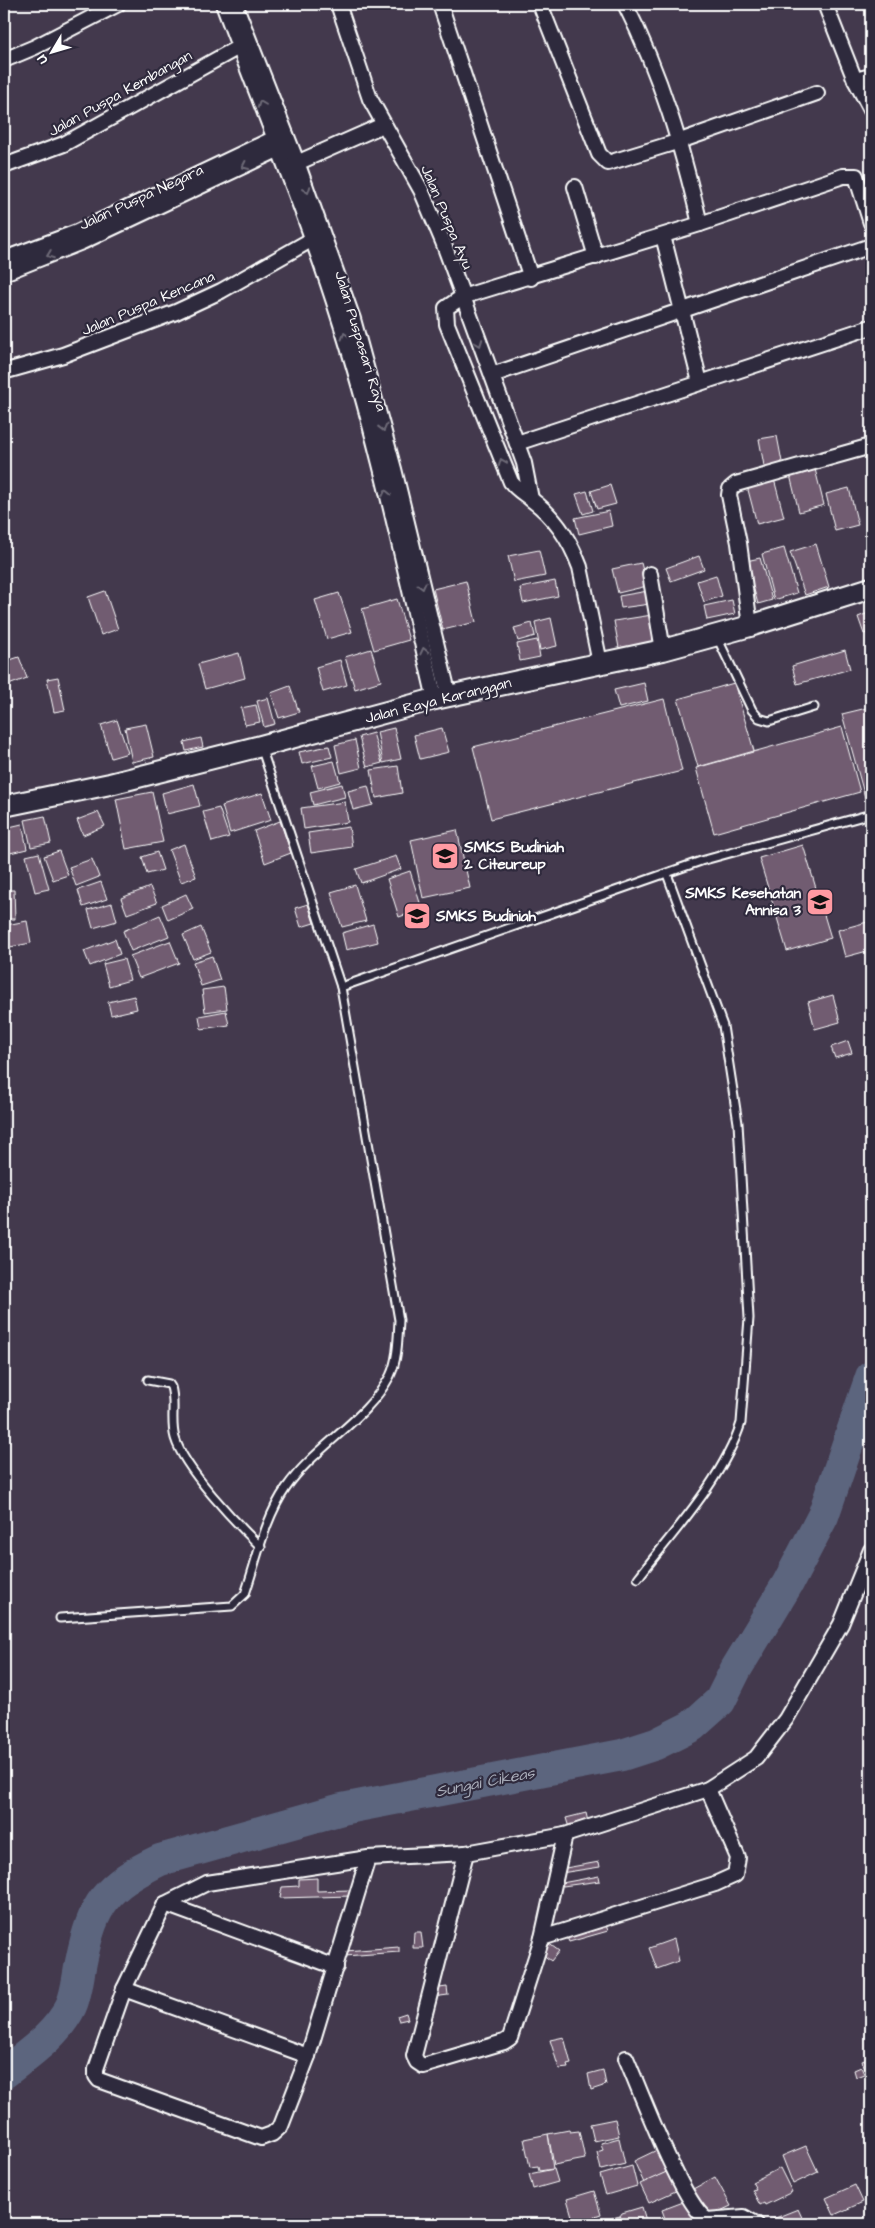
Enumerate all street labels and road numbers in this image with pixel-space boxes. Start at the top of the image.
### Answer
street label: Jalan Puspa Kembangan [45,45,197,143]
street label: Jalan Puspa Negara [76,159,207,236]
street label: Jalan Puspa Ayu [414,162,478,273]
street label: Jalan Puspa Kencana [78,266,218,341]
street label: Jalan Puspasari Raya [328,268,392,415]
street label: Jalan Raya Karanggan [363,672,514,730]

